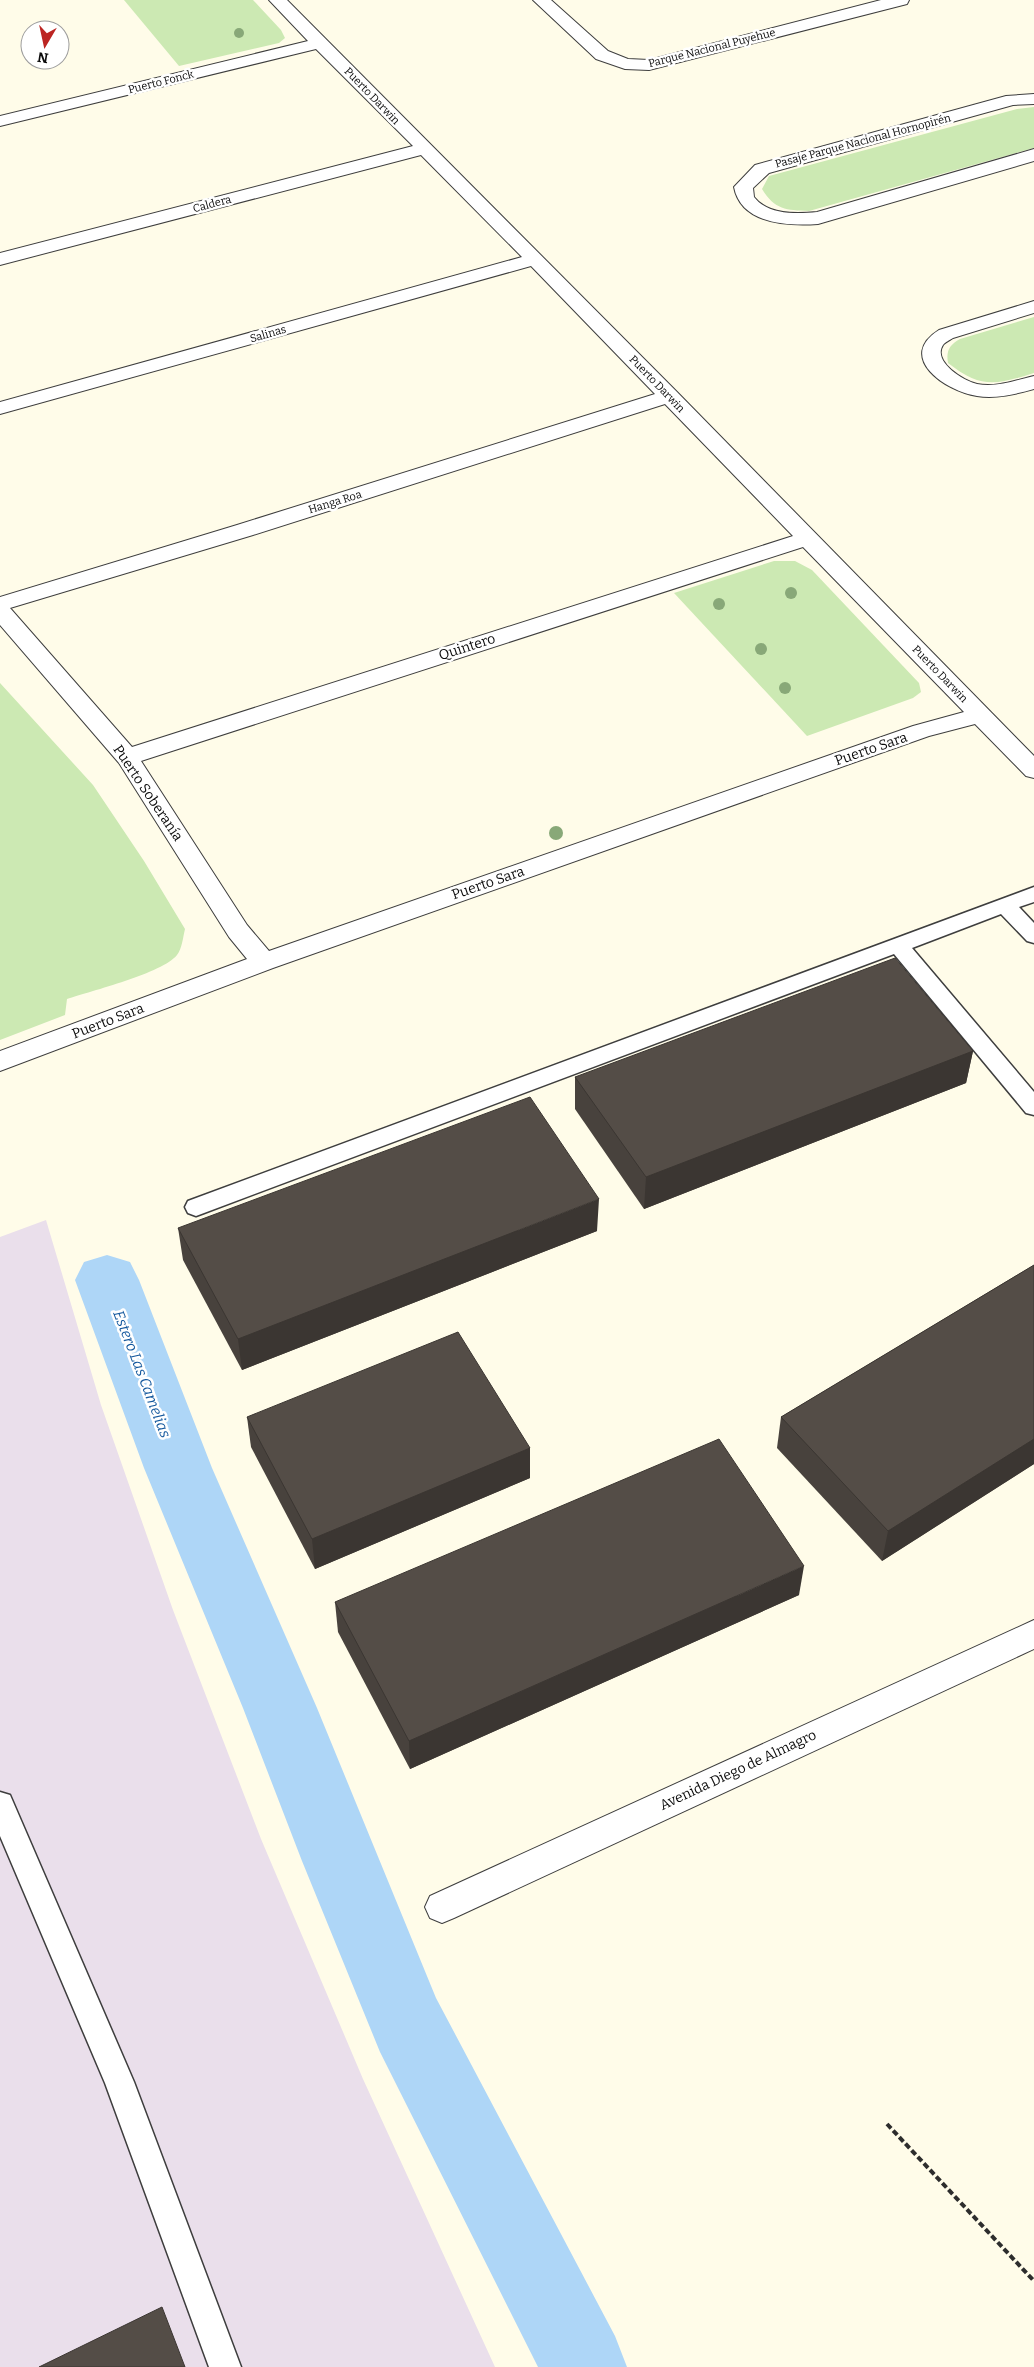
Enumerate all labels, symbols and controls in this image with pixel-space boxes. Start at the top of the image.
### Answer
north arrow [20,20,70,70]
street label: Parque Nacional Puyehue [647,26,777,70]
text: N [36,48,50,67]
street label: Puerto Darwin [342,65,402,127]
street label: Puerto Fonck [127,67,196,96]
street label: Pasaje Parque Nacional Hornopirén [774,111,952,171]
street label: Caldera [191,193,233,215]
street label: Salinas [248,323,288,345]
street label: Puerto Darwin [627,353,687,415]
street label: Hanga Roa [307,488,363,516]
street label: Quintero [437,630,497,664]
street label: Puerto Darwin [910,643,970,705]
street label: Puerto Sara [833,729,910,769]
street label: Puerto Soberanía [110,742,187,845]
street label: Puerto Sara [450,863,527,903]
street label: Puerto Sara [70,999,147,1042]
water label: Estero Las Camelias [109,1308,175,1440]
street label: Avenida Diego de Almagro [657,1726,819,1814]

